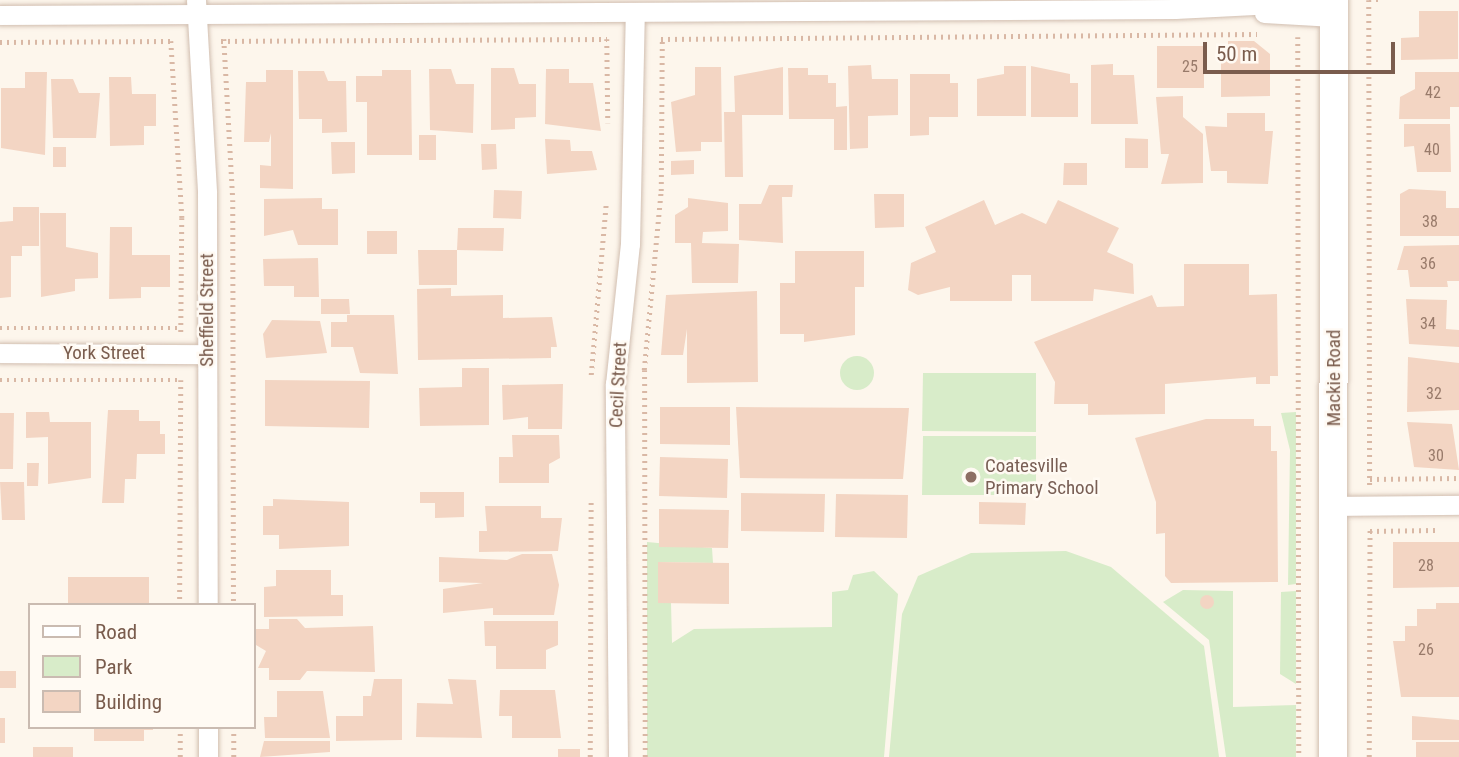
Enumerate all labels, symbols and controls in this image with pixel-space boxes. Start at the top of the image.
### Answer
scale bar [1207,28,1400,72]
text: 50 m [1216,42,1257,66]
house number: 25 [1182,57,1198,77]
house number: 42 [1425,83,1441,103]
house number: 40 [1424,140,1440,160]
house number: 38 [1422,212,1438,232]
street label: Sheffield Street [196,253,218,367]
house number: 36 [1420,254,1436,274]
house number: 34 [1420,314,1436,334]
street label: Mackie Road [1323,330,1345,426]
street label: Cecil Street [604,341,632,429]
street label: York Street [63,342,145,364]
house number: 32 [1426,384,1442,404]
house number: 30 [1428,446,1444,466]
place label: Coatesville Primary School [985,455,1099,499]
marker: Coatesville Primary School [963,469,979,485]
house number: 28 [1418,556,1434,576]
legend [28,603,256,729]
text: Road [95,620,137,644]
house number: 26 [1418,640,1434,660]
text: Park [95,655,132,679]
text: Building [95,690,162,714]

